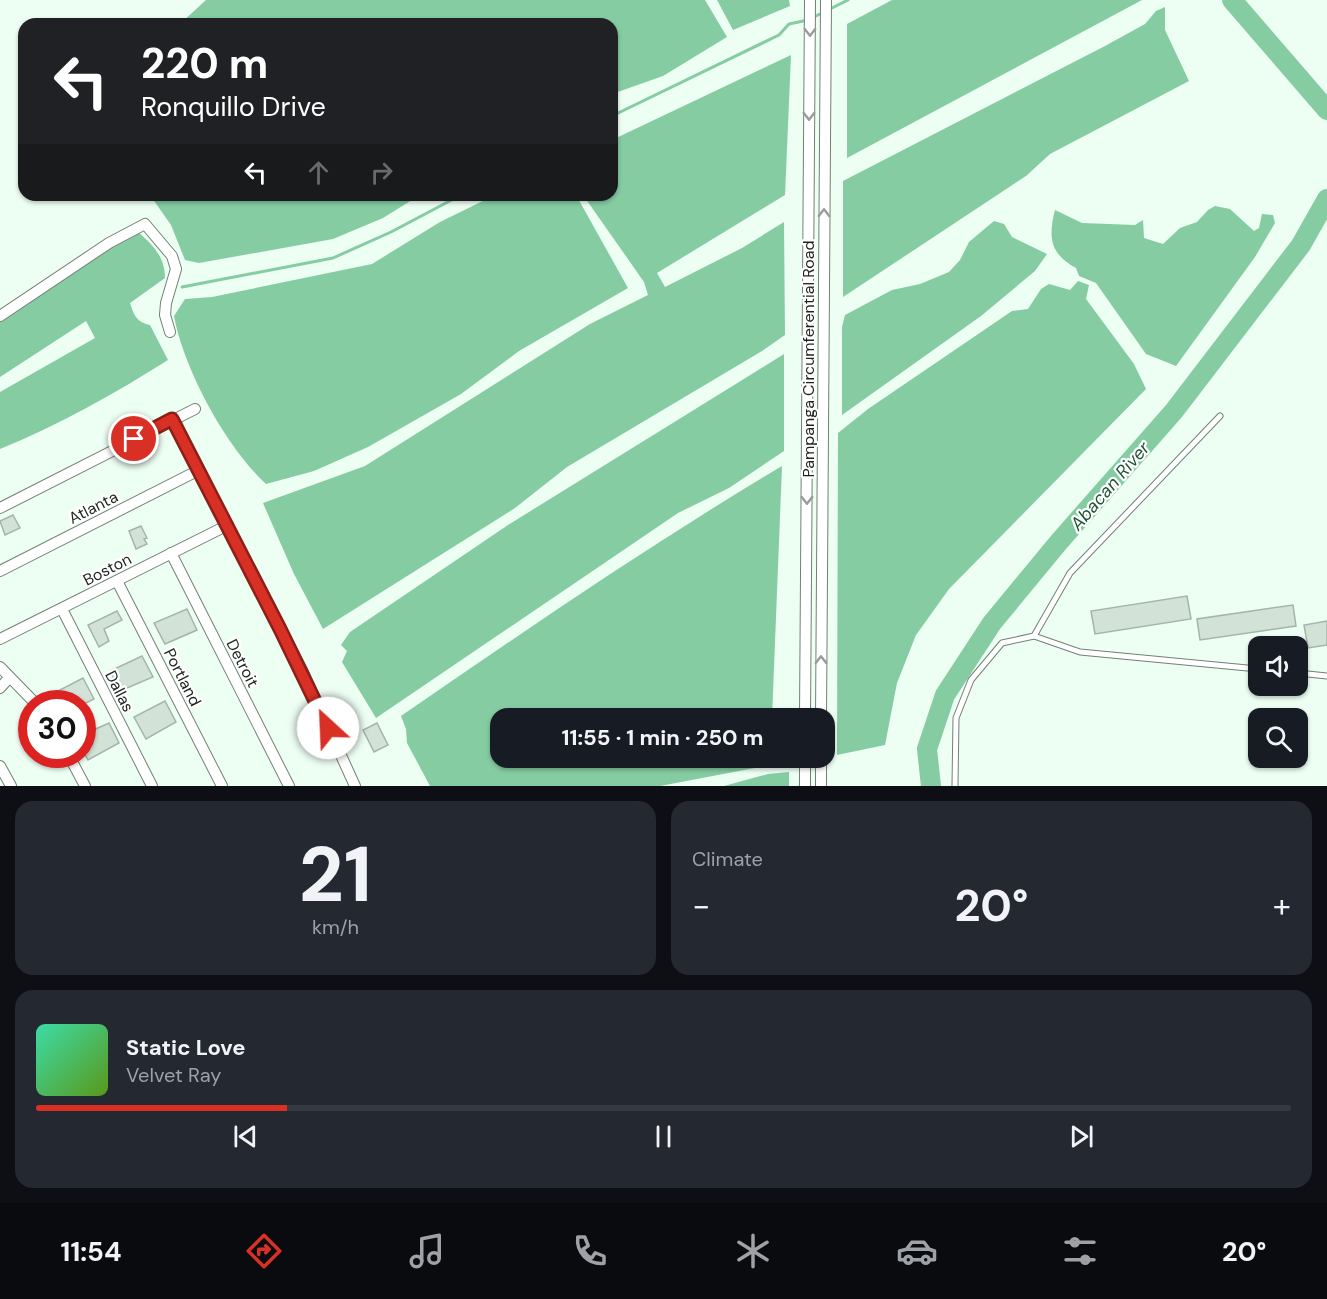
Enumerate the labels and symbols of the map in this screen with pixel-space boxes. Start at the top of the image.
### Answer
one-way arrow [804,27,816,36]
one-way arrow [803,112,815,121]
one-way arrow [818,209,831,218]
street label: Pampanga Circumferential Road [798,240,819,478]
pin [108,413,159,464]
water label: Abacan River [1064,436,1156,536]
street label: Atlanta [65,486,121,529]
one-way arrow [801,496,813,505]
street label: Boston [79,548,135,591]
street label: Detroit [222,636,264,691]
street label: Portland [159,645,206,710]
one-way arrow [815,656,827,665]
street label: Dallas [100,667,139,715]
speed limit sign: 30 [18,690,96,768]
position arrow [296,696,360,760]

